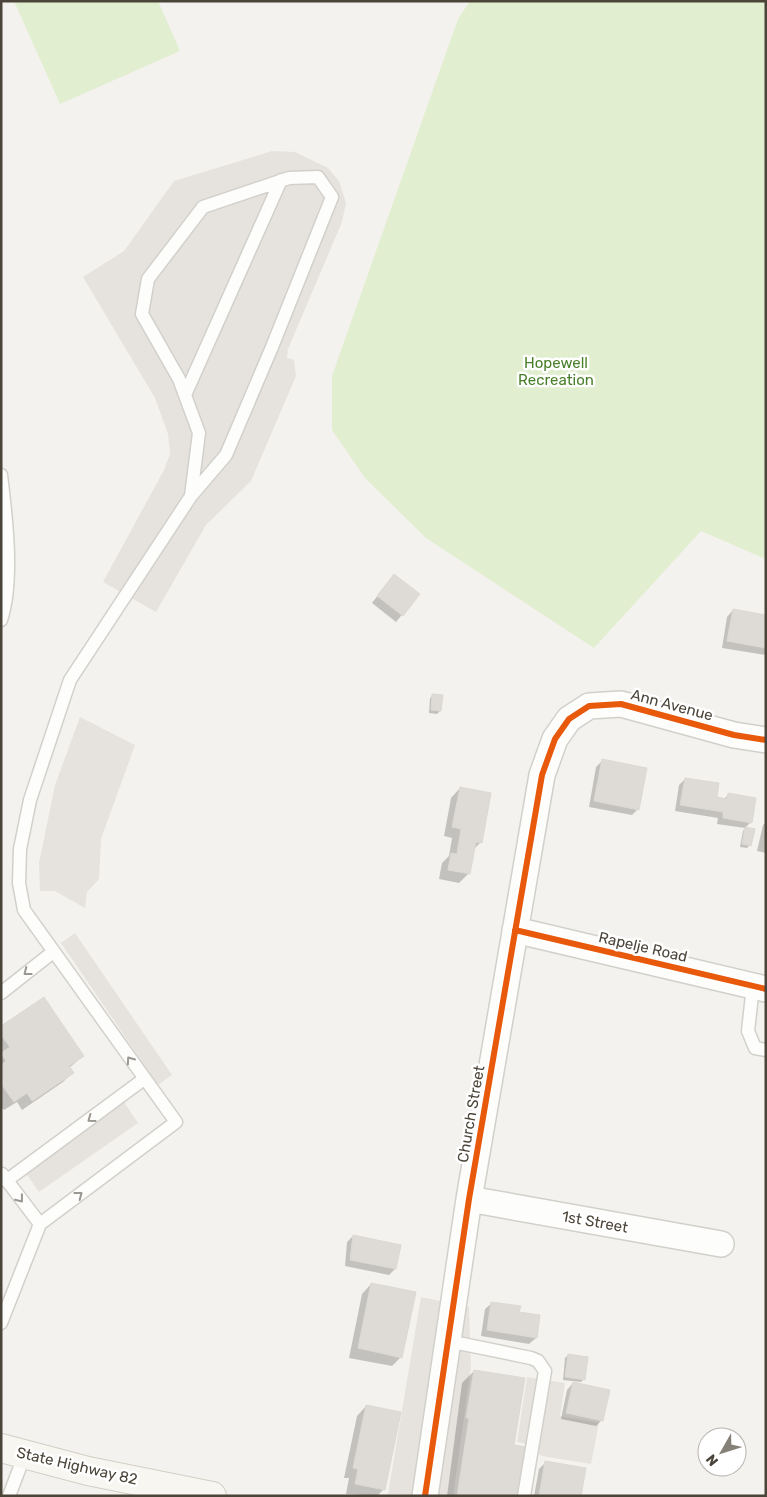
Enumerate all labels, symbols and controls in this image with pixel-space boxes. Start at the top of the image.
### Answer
park label: Hopewell Recreation [518,354,594,389]
street label: Ann Avenue [629,685,715,725]
street label: Rapelje Road [597,928,689,966]
one-way arrow [24,967,33,975]
one-way arrow [127,1056,136,1066]
street label: Church Street [454,1064,488,1164]
one-way arrow [88,1113,97,1121]
one-way arrow [73,1192,82,1200]
one-way arrow [15,1193,23,1202]
street label: 1st Street [560,1207,630,1237]
north arrow [697,1427,747,1477]
street label: State Highway 82 [15,1443,139,1489]
text: N [703,1451,722,1469]

